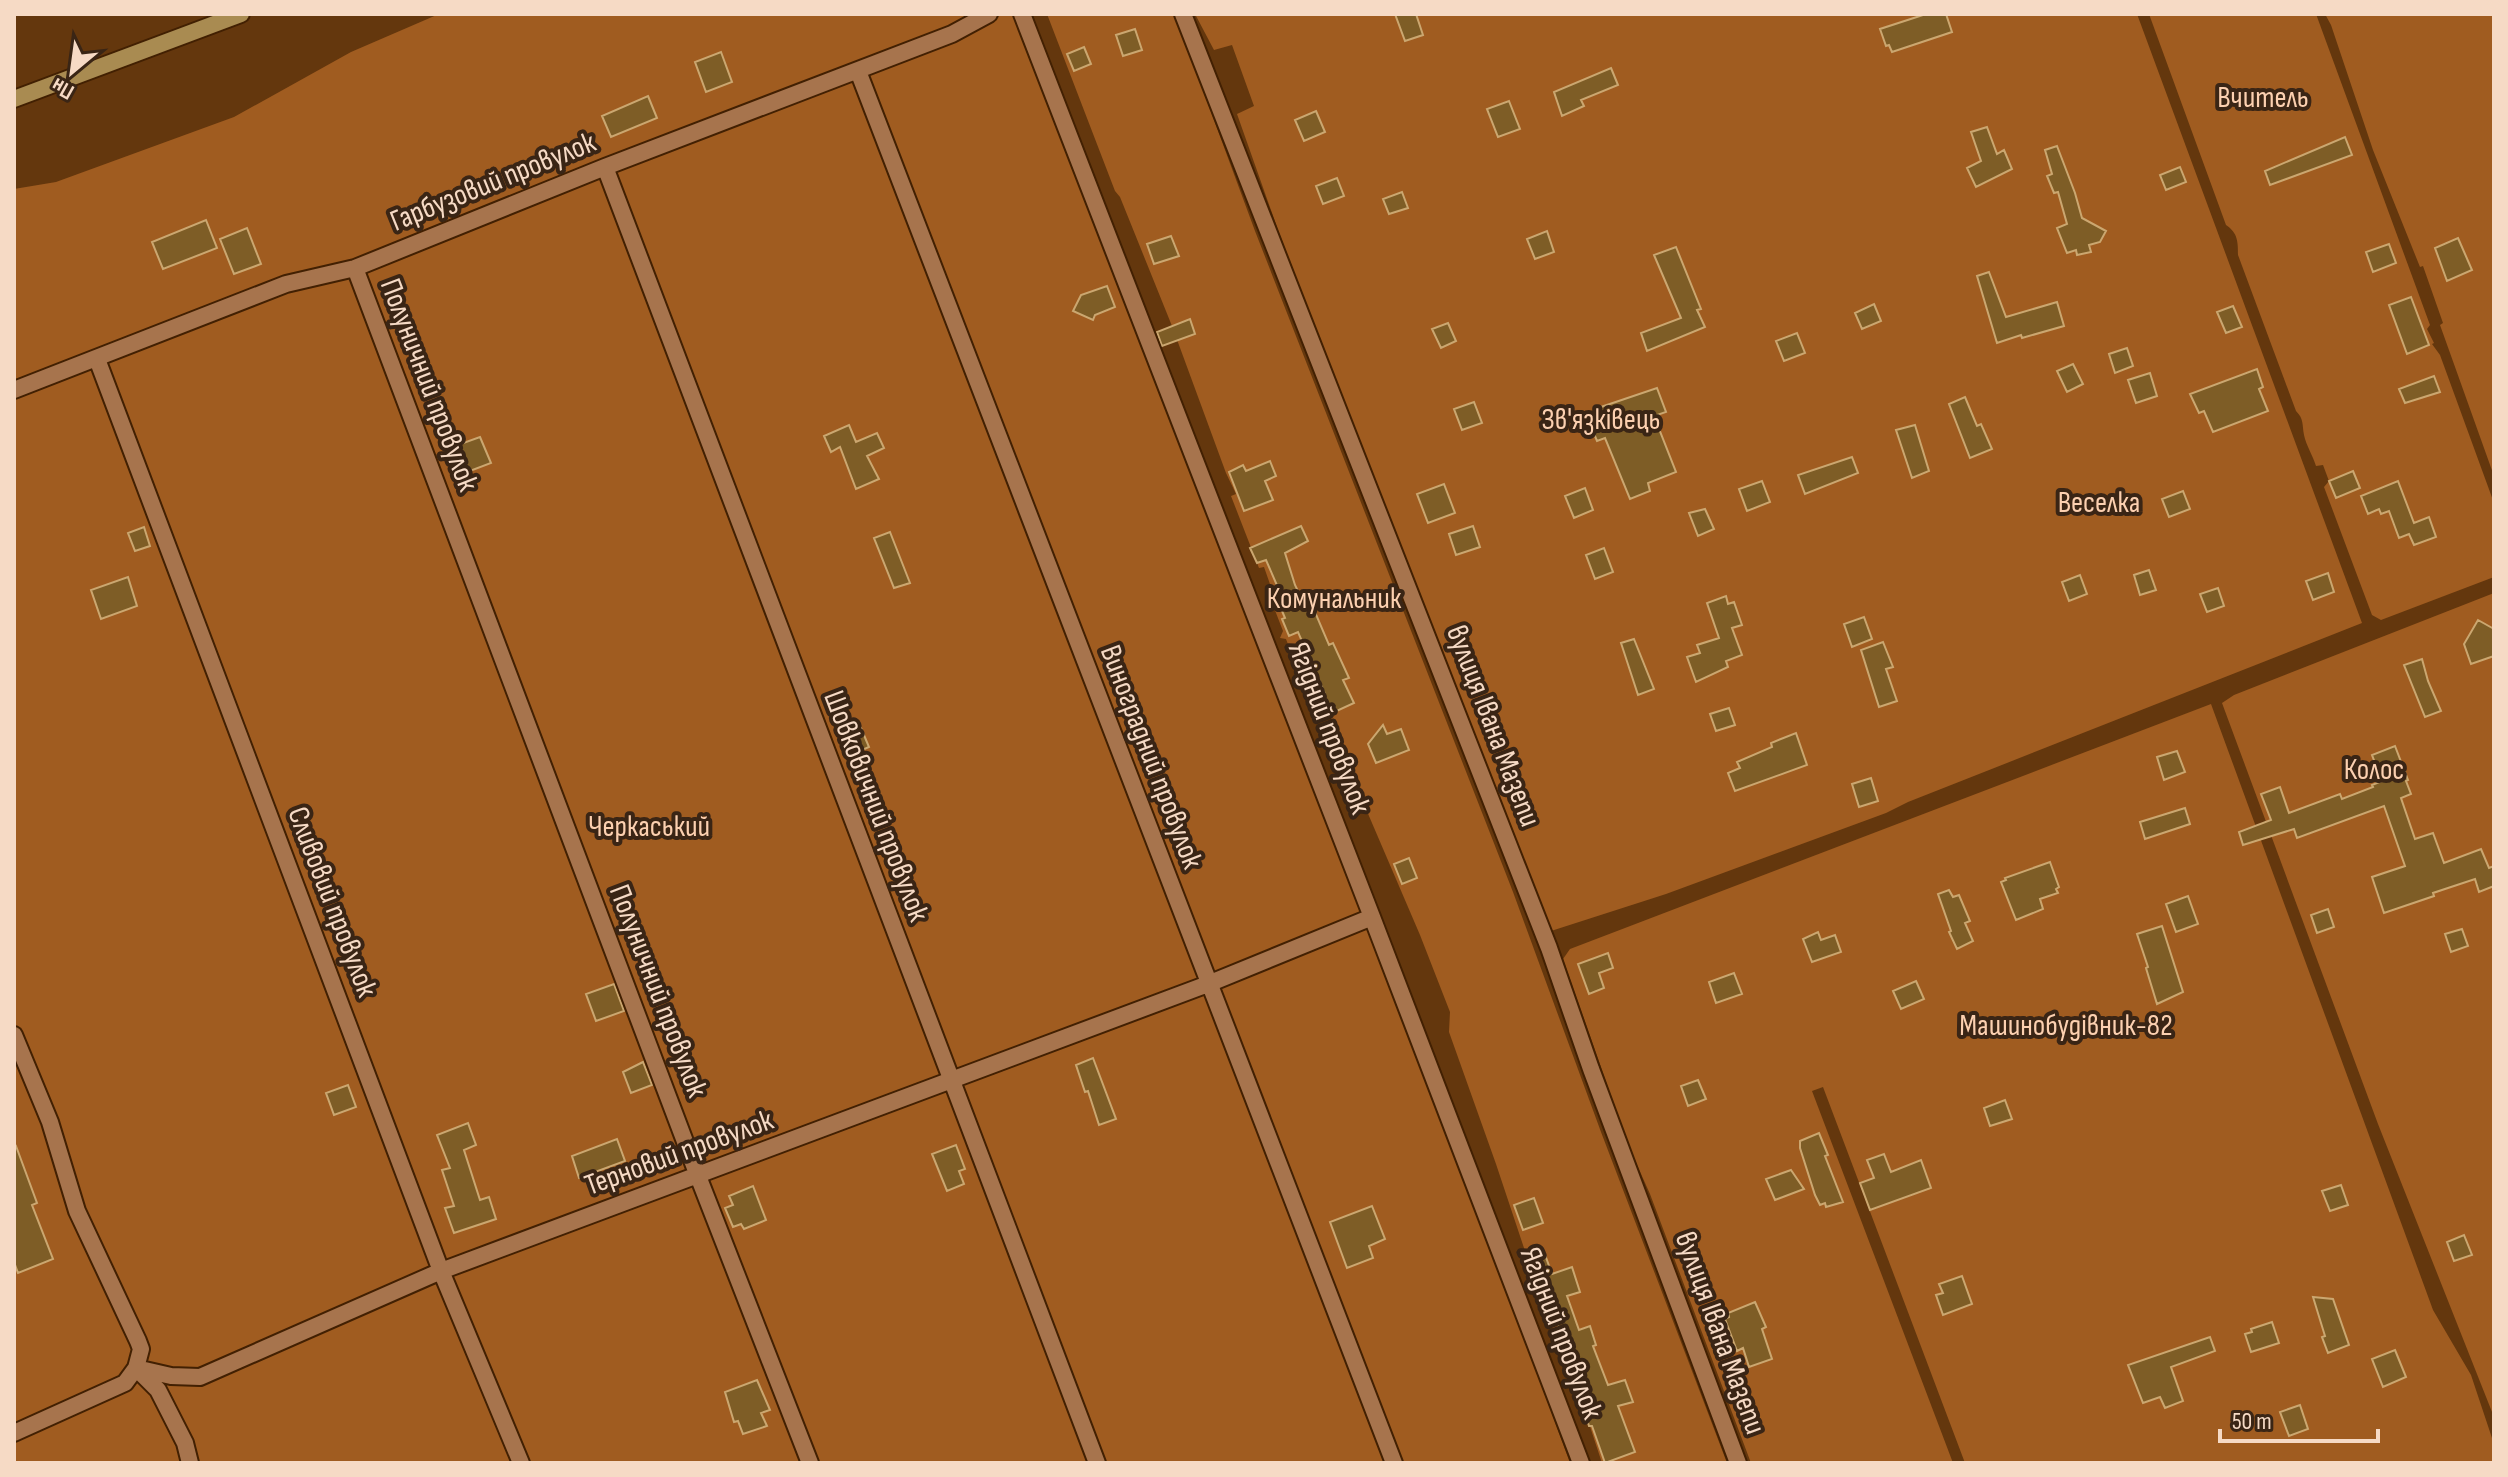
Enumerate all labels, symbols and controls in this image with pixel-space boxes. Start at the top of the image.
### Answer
north arrow [32,32,112,112]
text: Пн [47,71,79,105]
park label: Вчитель [2217,80,2309,116]
street label: Гарбузовий провулок [385,124,601,240]
street label: Полуничний провулок [372,274,486,497]
park label: Зв'язківець [1541,402,1661,438]
park label: Веселка [2058,485,2140,521]
park label: Комунальник [1267,581,1402,617]
street label: вулиця Івана Мазепи [1438,620,1548,832]
street label: Ягідний провулок [1280,637,1379,820]
street label: Виноградний провулок [1092,640,1210,875]
street label: Шовковичний провулок [815,686,937,927]
park label: Колос [2344,752,2404,788]
street label: Сливовий провулок [279,802,385,1003]
park label: Черкаський [588,809,710,845]
street label: Полуничний провулок [601,880,715,1103]
park label: Машинобудівник-82 [1959,1008,2173,1044]
street label: Терновий провулок [580,1102,779,1204]
street label: вулиця Івана Мазепи [1667,1227,1773,1439]
street label: Ягідний провулок [1512,1242,1611,1425]
scale bar [2220,1393,2378,1443]
text: 50 m [2232,1407,2272,1436]

